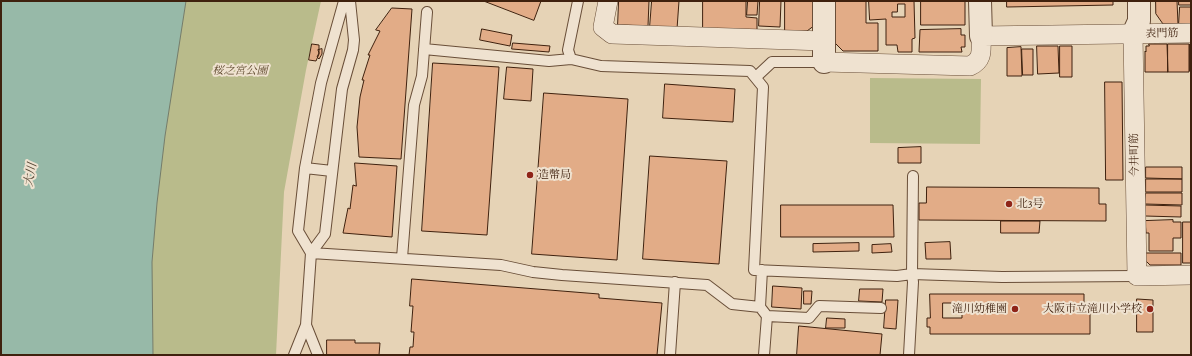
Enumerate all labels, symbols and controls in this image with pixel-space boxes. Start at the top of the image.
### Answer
street label: 表門筋 [1145,27,1179,41]
park label: 桜之宮公園 [213,64,267,78]
street label: 今井町筋 [1128,133,1142,177]
water label: 大川 [22,162,40,188]
place label: 造幣局 [538,168,571,182]
marker: 造幣局 [525,170,535,180]
place label: 北3号 [1017,197,1044,211]
marker: 北3号 [1004,199,1014,209]
place label: 滝川幼稚園 [952,302,1007,316]
place label: 大阪市立滝川小学校 [1043,302,1142,316]
marker: 滝川幼稚園 [1010,304,1020,314]
marker: 大阪市立滝川小学校 [1145,304,1155,314]

